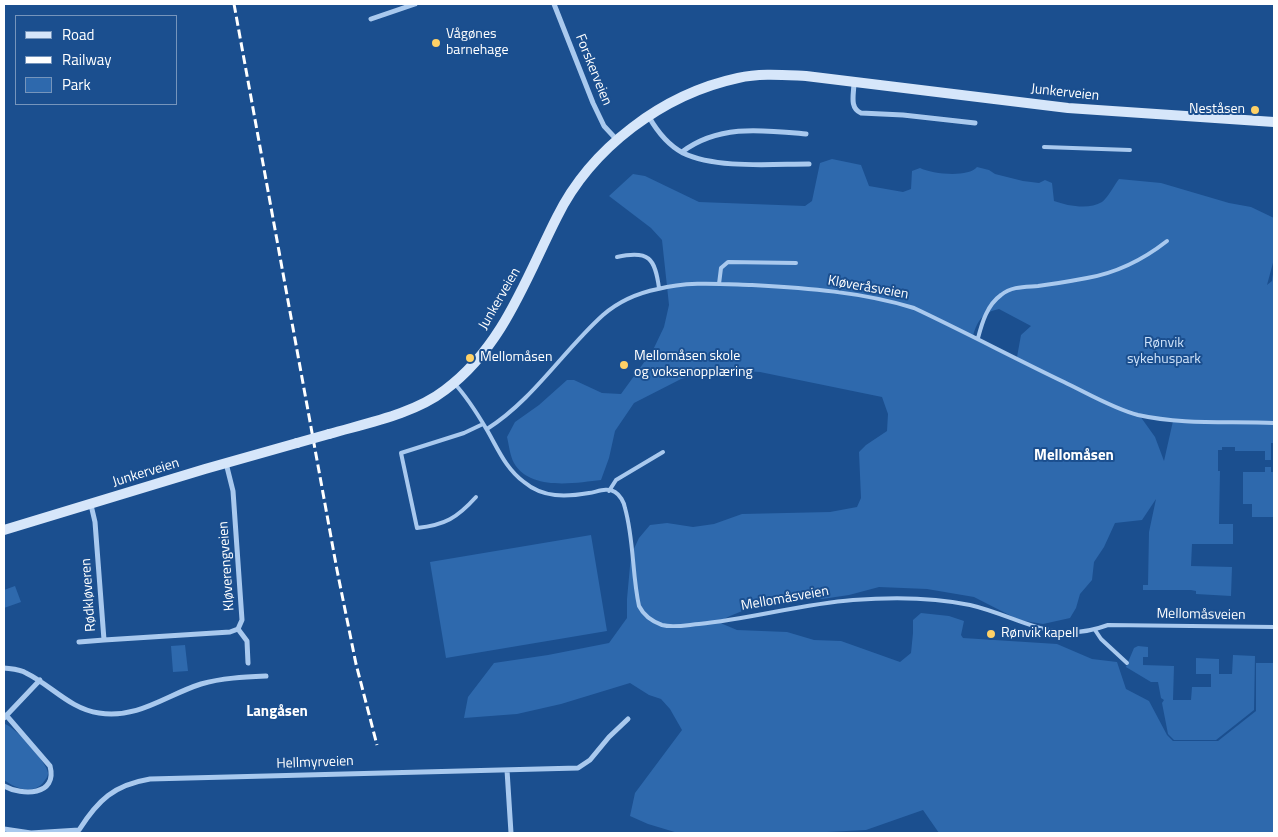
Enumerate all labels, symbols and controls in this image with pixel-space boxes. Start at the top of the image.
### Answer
legend [15,15,178,105]
text: Road [62,23,94,46]
place label: Vågønes barnehage [446,27,509,59]
street label: Forskerveien [571,32,615,108]
marker: Vågønes barnehage [430,37,442,49]
text: Railway [62,48,112,71]
text: Park [62,73,91,96]
street label: Junkerveien [1030,81,1100,105]
place label: Neståsen [1189,102,1245,118]
marker: Neståsen [1249,104,1261,116]
street label: Junkerveien [476,265,524,333]
street label: Kløveråsveien [826,273,910,303]
park label: Rønvik sykehuspark [1127,336,1201,368]
place label: Mellomåsen skole og voksenopplæring [634,349,753,382]
place label: Mellomåsen [480,350,552,366]
marker: Mellomåsen [464,352,476,364]
marker: Mellomåsen skole og voksenopplæring [618,359,630,371]
district label: Mellomåsen [1034,447,1114,465]
street label: Junkerveien [111,455,181,491]
street label: Kløverengveien [215,521,239,611]
street label: Rødkløveren [78,558,100,632]
street label: Mellomåsveien [740,583,830,615]
street label: Mellomåsveien [1156,606,1246,624]
place label: Rønvik kapell [1001,626,1079,642]
marker: Rønvik kapell [985,628,997,640]
district label: Langåsen [246,703,308,721]
street label: Hellmyrveien [276,753,354,773]

